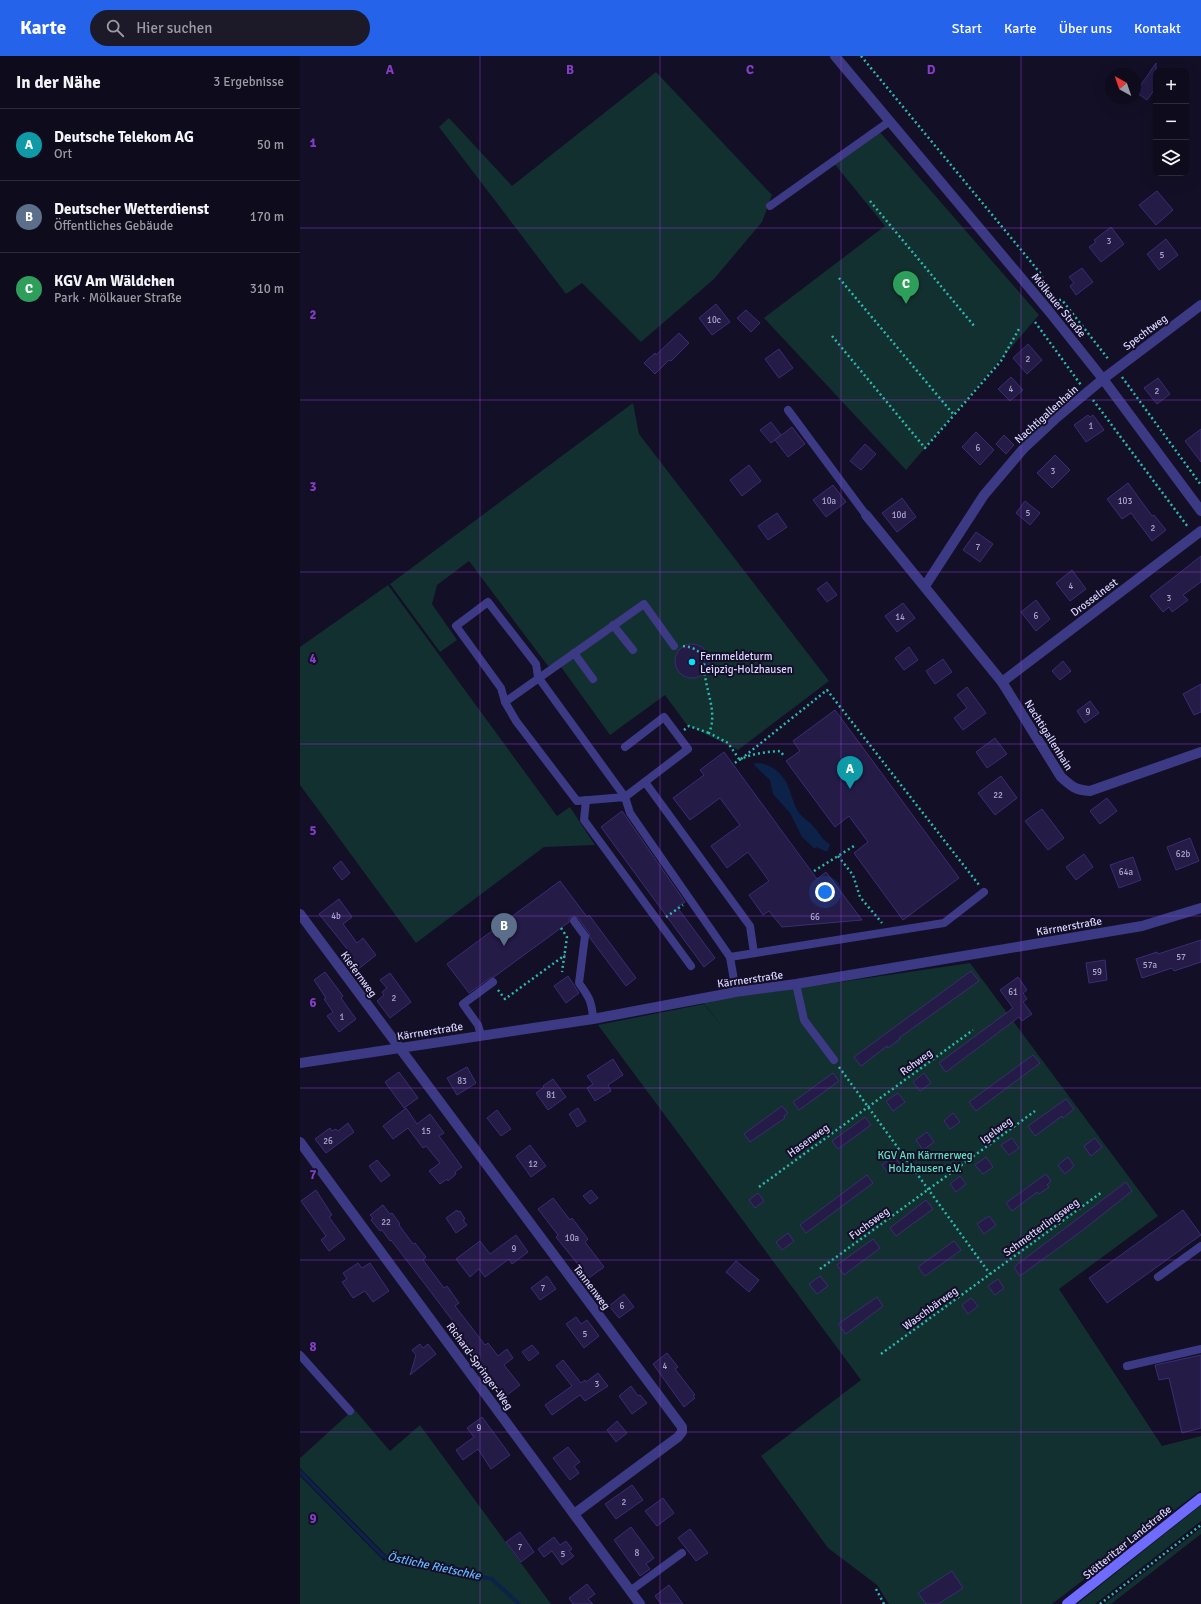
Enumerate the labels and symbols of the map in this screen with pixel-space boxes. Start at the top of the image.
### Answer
text: A [386,62,395,78]
text: B [566,62,574,78]
text: C [746,62,754,78]
text: D [927,62,936,78]
north arrow [1105,68,1141,104]
text: 1 [309,135,317,151]
house number: 3 [1107,236,1112,247]
house number: 5 [1160,250,1165,261]
pin: C [893,271,919,304]
street label: Mölkauer Straße [1029,271,1088,340]
text: 2 [309,307,317,323]
street label: Spechtweg [1121,312,1170,353]
house number: 10c [707,315,721,326]
house number: 2 [1026,354,1031,365]
street label: Nachtigallenhain [1012,383,1081,446]
house number: 4 [1009,384,1014,395]
house number: 2 [1155,386,1160,397]
house number: 1 [1089,421,1094,432]
house number: 6 [976,443,981,454]
house number: 3 [1051,466,1056,477]
text: 3 [309,479,317,495]
house number: 10a [822,496,837,507]
house number: 103 [1118,496,1132,507]
house number: 5 [1026,508,1031,519]
house number: 10d [892,510,906,521]
house number: 2 [1151,523,1156,534]
house number: 7 [976,542,981,553]
street label: Drosselnest [1068,576,1120,619]
house number: 4 [1069,581,1074,592]
house number: 3 [1167,593,1172,604]
house number: 6 [1034,611,1039,622]
house number: 14 [895,612,905,623]
place label: Fernmeldeturm Leipzig-Holzhausen [700,650,793,676]
text: 4 [309,651,317,667]
marker: Fernmeldeturm Leipzig-Holzhausen [687,657,697,667]
street label: Nachtigallenhain [1022,698,1075,773]
house number: 9 [1086,707,1091,718]
pin: A [837,756,863,789]
house number: 22 [993,790,1003,801]
text: 5 [309,823,317,839]
house number: 62b [1176,849,1190,860]
house number: 64a [1119,867,1134,878]
your location [815,882,835,902]
house number: 4b [331,911,341,922]
house number: 66 [810,912,820,923]
pin: B [491,913,517,946]
street label: Kärrnerstraße [1035,914,1103,939]
street label: Kiefernweg [338,949,380,1000]
house number: 57 [1176,952,1186,963]
house number: 57a [1143,960,1158,971]
house number: 59 [1092,967,1102,978]
street label: Kärrnerstraße [716,968,784,991]
house number: 61 [1008,987,1018,998]
house number: 2 [392,993,397,1004]
text: 6 [309,995,317,1011]
house number: 1 [340,1012,345,1023]
street label: Kärrnerstraße [396,1020,464,1043]
street label: Rehweg [898,1046,935,1079]
house number: 83 [457,1076,467,1087]
house number: 81 [546,1090,556,1101]
street label: Igelweg [978,1114,1015,1146]
street label: Hasenweg [785,1121,832,1160]
house number: 15 [421,1126,431,1137]
house number: 26 [323,1136,333,1147]
park label: KGV Am Kärrnerweg Holzhausen e.V. [877,1149,973,1175]
house number: 12 [528,1159,538,1170]
text: 7 [309,1167,317,1183]
street label: Schmetterlingsweg [1001,1195,1082,1259]
street label: Fuchsweg [847,1204,892,1242]
house number: 22 [381,1217,391,1228]
house number: 10a [565,1233,580,1244]
house number: 9 [512,1244,517,1255]
street label: Tannenweg [571,1262,613,1312]
house number: 7 [541,1283,546,1294]
street label: Waschbärweg [900,1284,961,1333]
house number: 6 [620,1301,625,1312]
street label: Richard-Springer-Weg [444,1320,516,1413]
house number: 5 [583,1329,588,1340]
text: 8 [309,1339,317,1355]
house number: 4 [663,1361,668,1372]
house number: 3 [595,1379,600,1390]
house number: 9 [477,1423,482,1434]
house number: 2 [622,1497,627,1508]
street label: Stötteritzer Landstraße [1080,1503,1174,1582]
text: 9 [309,1511,317,1527]
house number: 7 [518,1542,523,1553]
house number: 8 [635,1548,640,1559]
water label: Östliche Rietschke [386,1549,483,1584]
house number: 5 [561,1549,566,1560]

